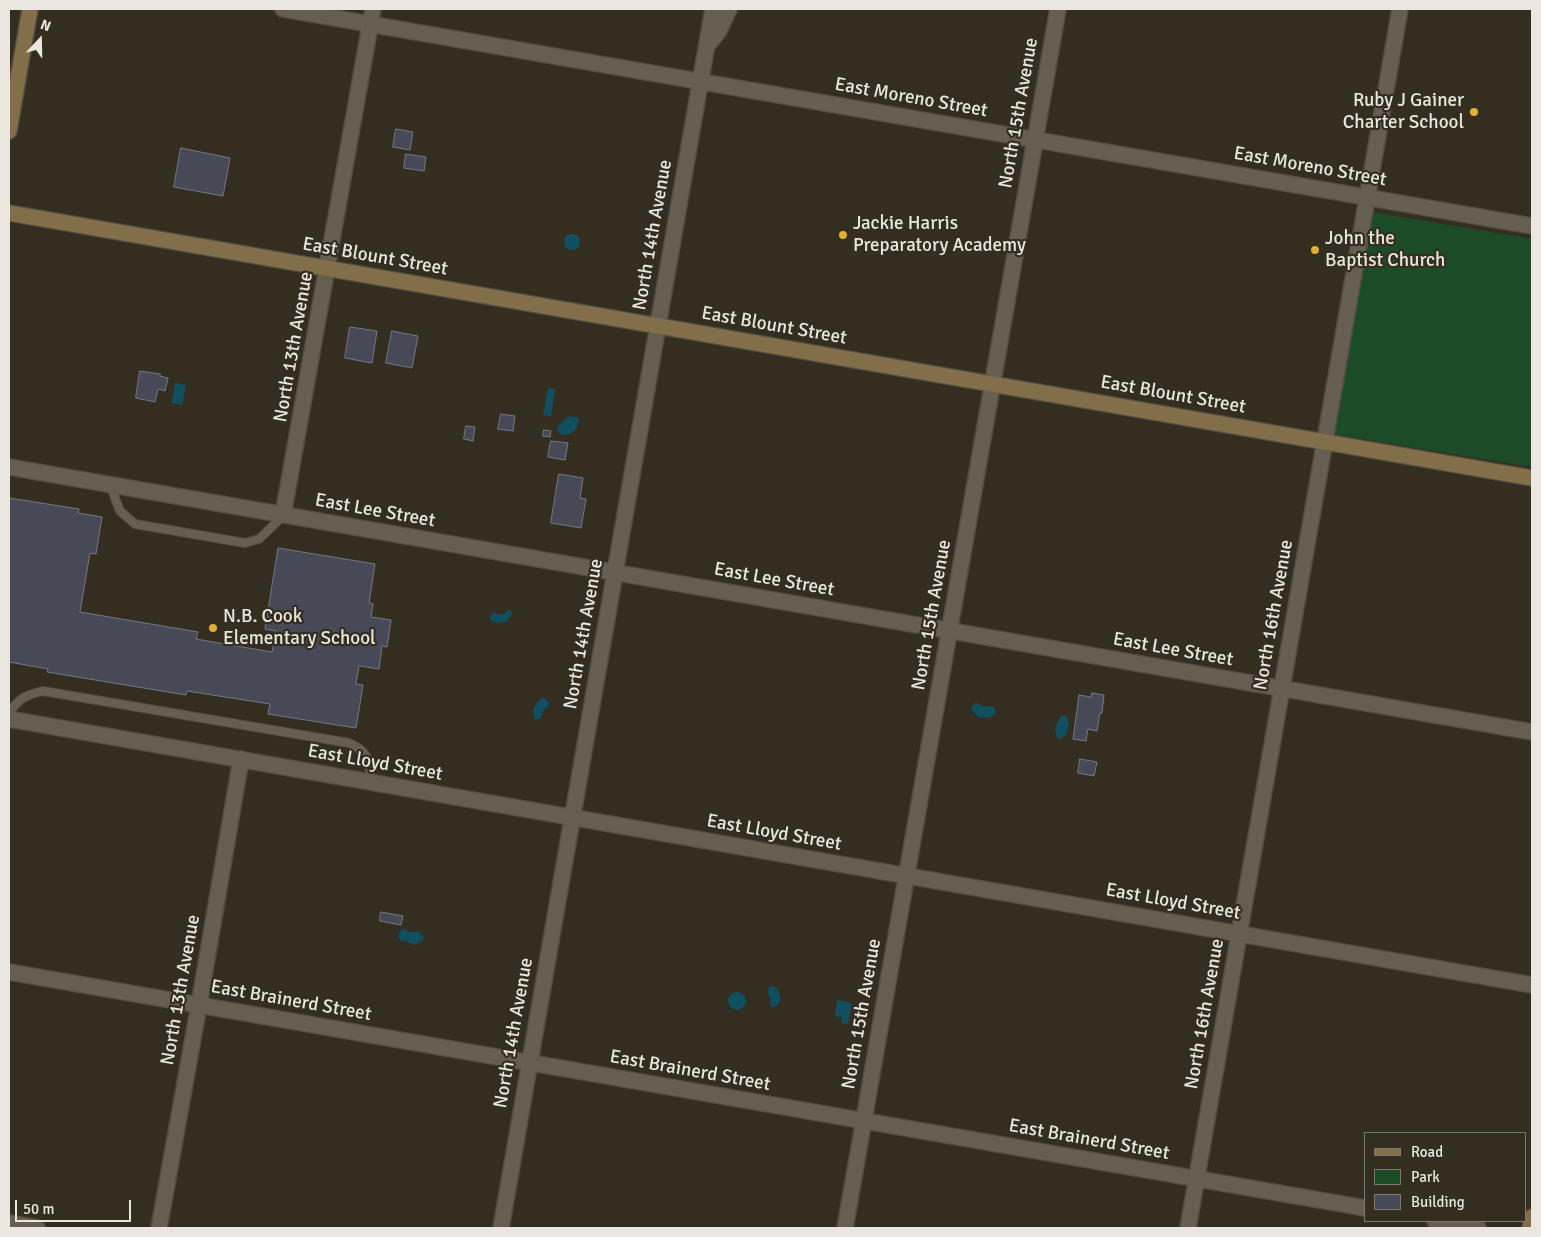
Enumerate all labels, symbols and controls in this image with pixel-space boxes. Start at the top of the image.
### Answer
north arrow [15,15,65,65]
text: N [38,16,53,35]
street label: North 15th Avenue [995,36,1043,190]
street label: East Moreno Street [833,73,989,123]
place label: Ruby J Gainer Charter School [1343,90,1464,134]
marker: Ruby J Gainer Charter School [1468,106,1480,118]
street label: East Moreno Street [1232,142,1388,192]
street label: North 14th Avenue [629,158,677,312]
place label: Jackie Harris Preparatory Academy [853,213,1026,257]
place label: John the Baptist Church [1325,228,1445,272]
marker: Jackie Harris Preparatory Academy [837,229,849,241]
street label: East Blount Street [301,233,449,281]
marker: John the Baptist Church [1309,244,1321,256]
street label: North 13th Avenue [270,270,318,424]
street label: East Blount Street [700,302,848,350]
street label: East Blount Street [1099,371,1247,419]
street label: East Lee Street [313,489,437,533]
street label: North 15th Avenue [908,538,956,692]
street label: North 16th Avenue [1250,538,1298,692]
street label: North 14th Avenue [560,557,608,711]
street label: East Lee Street [712,558,836,602]
place label: N.B. Cook Elementary School [223,606,376,650]
marker: N.B. Cook Elementary School [207,622,219,634]
street label: East Lee Street [1111,628,1235,672]
street label: East Lloyd Street [306,740,444,786]
street label: East Lloyd Street [705,810,843,856]
street label: East Lloyd Street [1104,879,1242,925]
street label: North 13th Avenue [157,913,205,1067]
street label: North 15th Avenue [838,937,886,1091]
street label: North 16th Avenue [1181,937,1229,1091]
street label: North 14th Avenue [490,956,538,1110]
street label: East Brainerd Street [209,976,373,1026]
street label: East Brainerd Street [608,1046,772,1096]
street label: East Brainerd Street [1007,1115,1171,1165]
legend [1364,1132,1526,1222]
text: Road [1411,1143,1443,1161]
text: Park [1411,1168,1440,1186]
scale bar [18,1190,134,1222]
text: Building [1411,1193,1465,1211]
text: 50 m [23,1200,54,1218]

